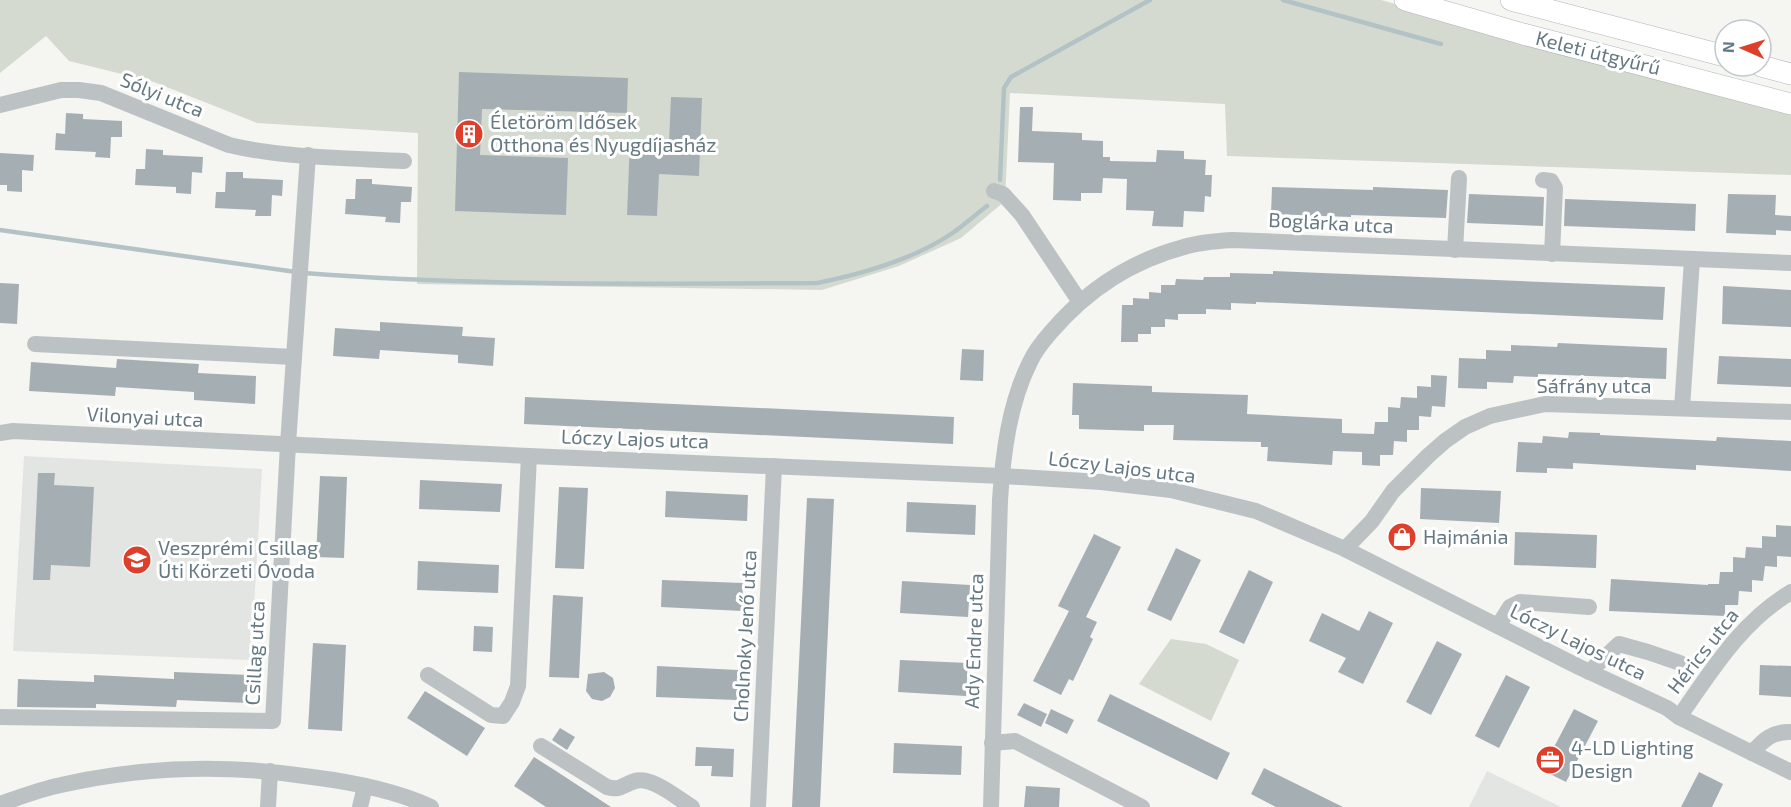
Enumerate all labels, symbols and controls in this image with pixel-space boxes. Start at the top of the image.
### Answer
north arrow [1713,18,1773,78]
street label: Keleti útgyűrű [1533,25,1663,79]
text: N [1718,41,1737,53]
street label: Sólyi utca [117,66,208,122]
place label: Életöröm Idősek Otthona és Nyugdíjasház [490,109,717,156]
building icon: Életöröm Idősek Otthona és Nyugdíjasház [453,118,485,150]
street label: Boglárka utca [1268,207,1394,237]
street label: Sáfrány utca [1537,373,1651,397]
street label: Vilonyai utca [86,401,204,431]
street label: Lóczy Lajos utca [561,423,710,453]
street label: Lóczy Lajos utca [1047,445,1197,487]
shop icon: Hajmánia [1386,521,1418,553]
place label: Hajmánia [1423,524,1508,548]
place label: Veszprémi Csillag Úti Körzeti Óvoda [158,535,318,582]
school or university icon: Veszprémi Csillag Úti Körzeti Óvoda [121,544,153,576]
street label: Cholnoky Jenő utca [728,549,760,723]
street label: Ady Endre utca [959,573,987,709]
street label: Lóczy Lajos utca [1507,598,1650,684]
street label: Csillag utca [239,600,269,706]
street label: Hérics utca [1662,603,1743,698]
place label: 4-LD Lighting Design [1571,735,1694,782]
office icon: 4-LD Lighting Design [1534,744,1566,776]

